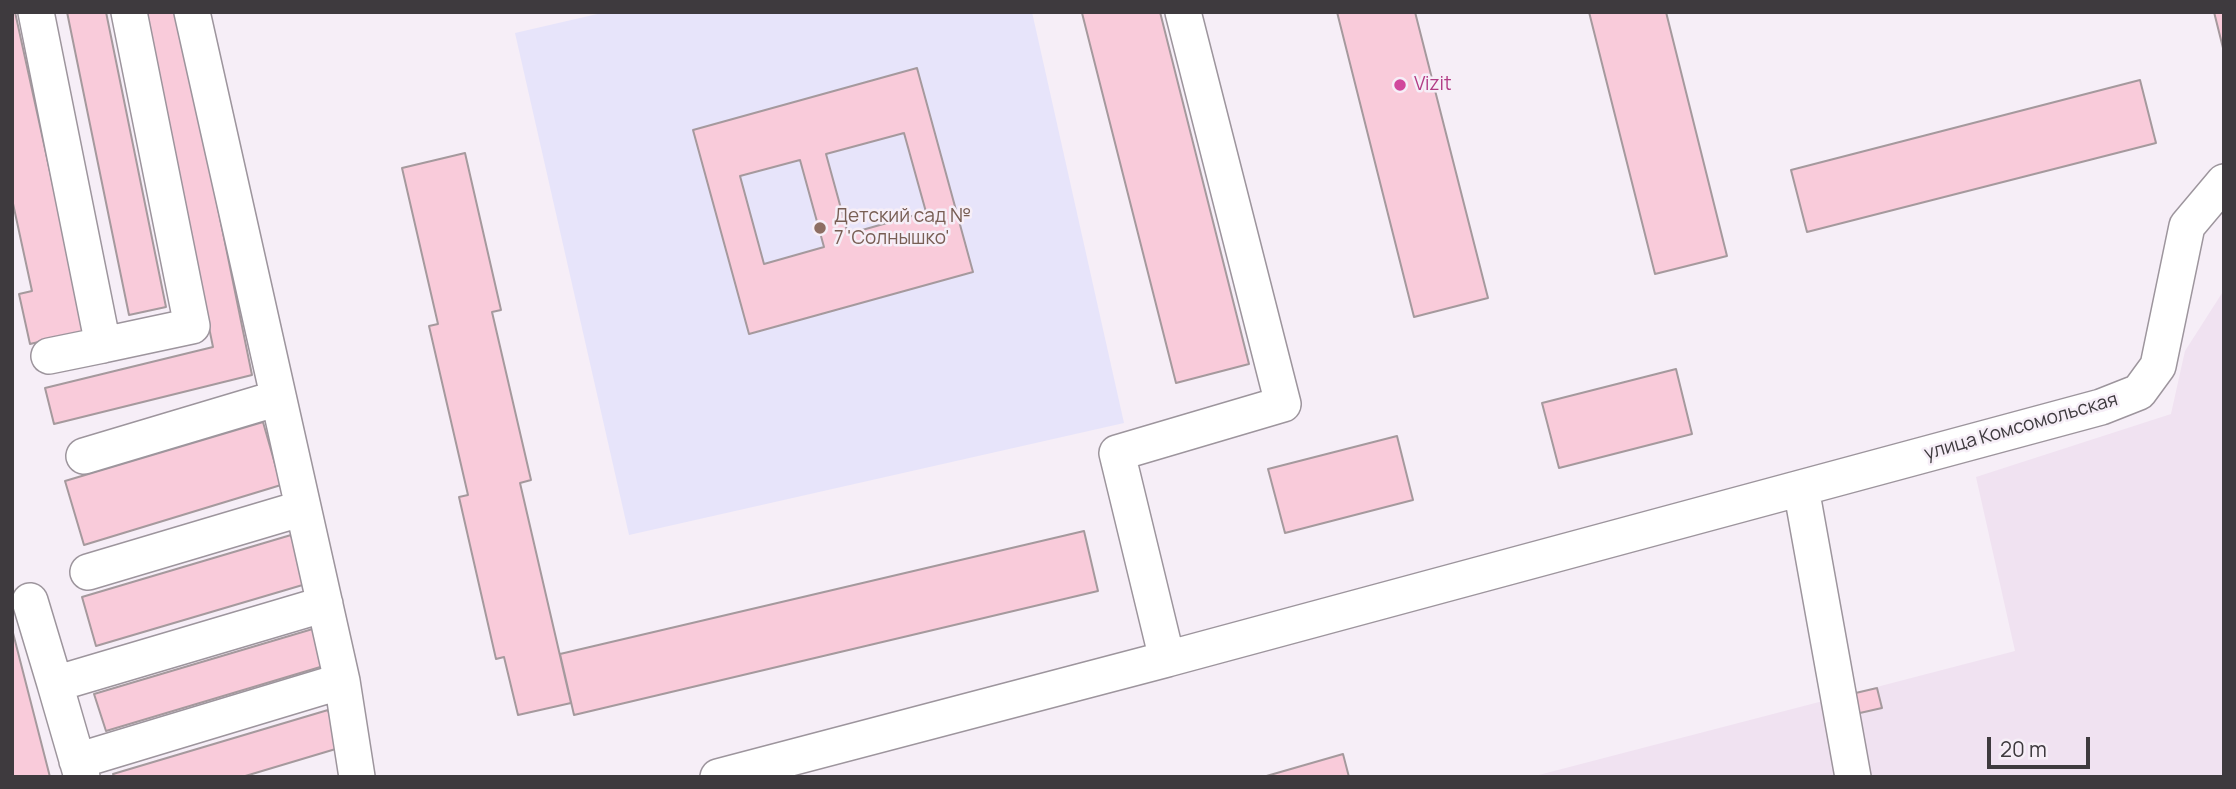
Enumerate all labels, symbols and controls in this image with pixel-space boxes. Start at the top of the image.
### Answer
place label: Vizit [1414,74,1452,96]
marker: Vizit [1392,77,1408,93]
place label: Детский сад № 7 'Солнышко' [834,206,971,250]
marker: Детский сад № 7 'Солнышко' [812,220,828,236]
street label: улица Комсомольская [1922,388,2120,466]
scale bar [1991,722,2094,766]
text: 20 m [2000,735,2047,763]

